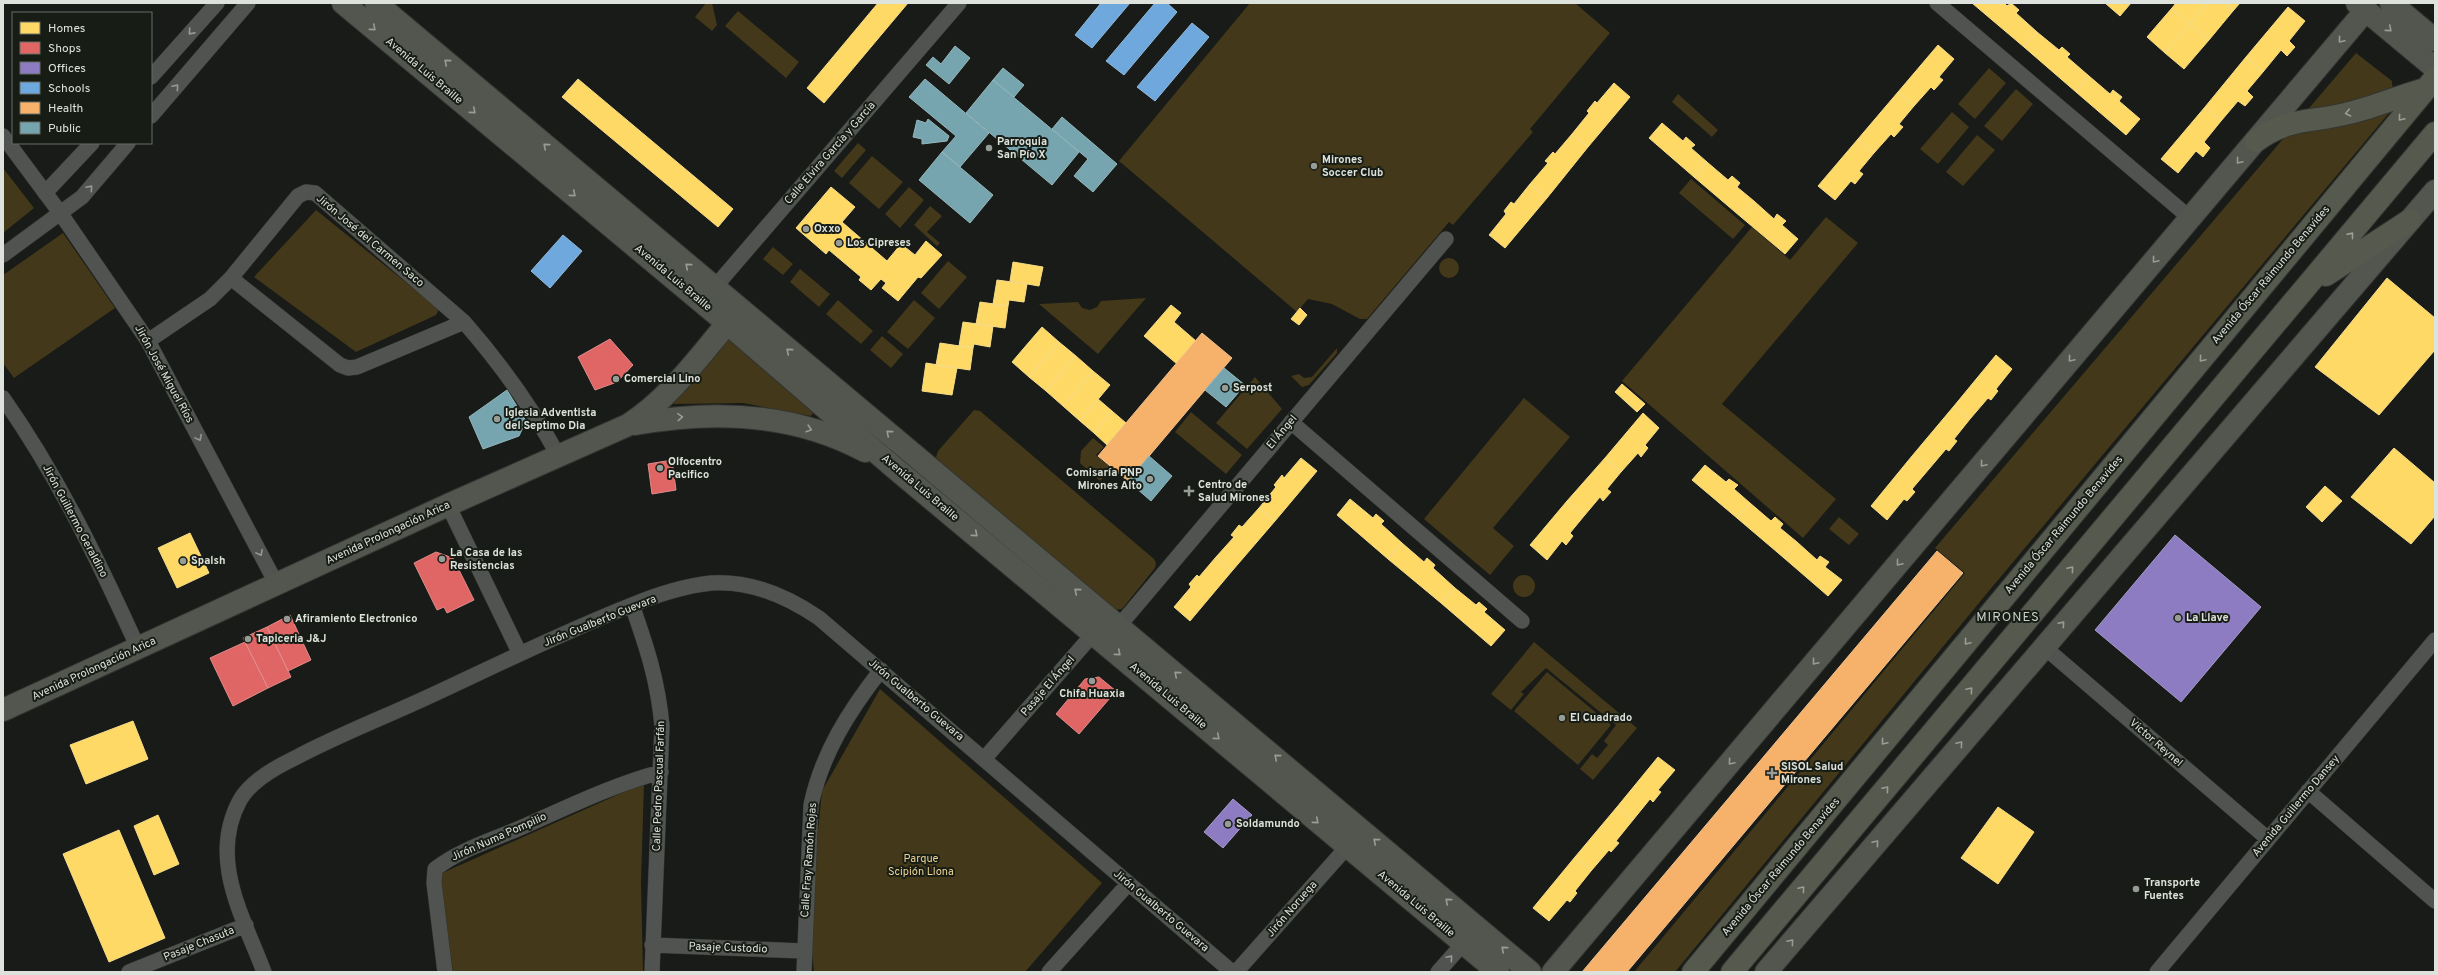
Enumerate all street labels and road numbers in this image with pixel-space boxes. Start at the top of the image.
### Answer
street label: Avenida Luis Braille [383,35,466,107]
street label: Calle Elvira García y García [782,99,879,207]
street label: Jirón José del Carmen Saco [313,192,427,290]
street label: Avenida Óscar Raimundo Benavides [2208,202,2333,347]
street label: Avenida Luis Braille [632,242,715,314]
street label: Jirón José Miguel Ríos [131,323,197,425]
street label: El Ángel [1263,411,1300,452]
street label: Avenida Luis Braille [879,452,962,524]
street label: Avenida Óscar Raimundo Benavides [2001,452,2126,597]
street label: Jirón Guillermo Geraldino [39,462,111,580]
street label: Avenida Prolongación Arica [324,498,452,568]
street label: Jirón Gualberto Guevara [542,592,659,650]
street label: Avenida Prolongación Arica [30,634,158,704]
street label: Pasaje El Ángel [1017,652,1078,719]
street label: Jirón Gualberto Guevara [865,656,967,744]
street label: Avenida Luis Braille [1127,660,1210,732]
street label: Victor Reynel [2126,716,2186,770]
street label: Calle Pedro Pascual Farfán [650,720,668,852]
street label: Avenida Guillermo Dansey [2249,752,2343,860]
street label: Avenida Óscar Raimundo Benavides [1718,794,1843,939]
street label: Calle Fray Ramón Rojas [798,802,820,918]
street label: Jirón Numa Pompilio [449,810,549,864]
street label: Jirón Gualberto Guevara [1110,867,1212,955]
street label: Avenida Luis Braille [1375,868,1458,940]
street label: Jirón Noruega [1264,878,1320,940]
street label: Pasaje Chasuta [162,923,237,965]
street label: Pasaje Custodio [688,940,768,956]

